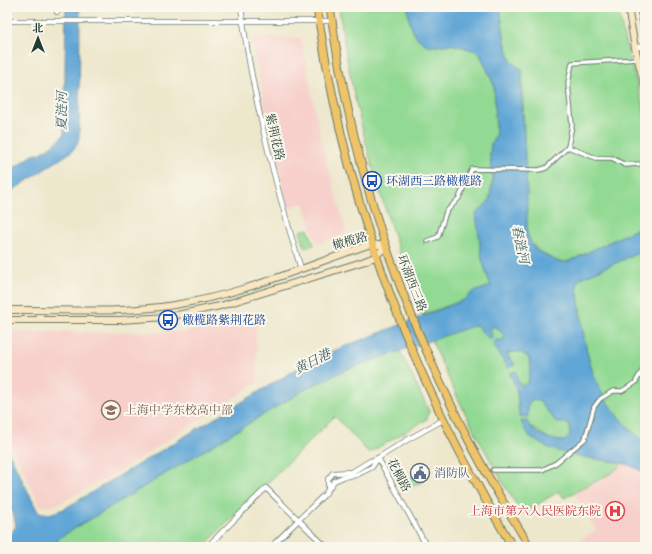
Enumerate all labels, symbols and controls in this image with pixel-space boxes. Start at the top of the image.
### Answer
north arrow [18,18,58,58]
text: 北 [33,21,44,36]
water label: 夏涟河 [53,89,70,131]
street label: 紫荆花路 [262,112,288,162]
bus stop icon: 环湖西三路橄榄路 [361,170,383,192]
place label: 环湖西三路橄榄路 [386,173,482,189]
water label: 春涟河 [508,223,533,267]
street label: 橄榄路 [330,228,370,254]
street label: 环湖西三路 [394,252,430,314]
bus stop icon: 橄榄路紫荆花路 [157,309,179,331]
place label: 橄榄路紫荆花路 [182,312,266,328]
water label: 黄日港 [291,344,335,378]
school or university icon: 上海中学东校高中部 [100,399,122,421]
place label: 上海中学东校高中部 [125,402,233,418]
street label: 花榈路 [383,455,415,495]
public building icon: 消防队 [409,462,431,484]
place label: 消防队 [434,465,470,481]
hospital icon: 上海市第六人民医院东院 [604,500,626,522]
place label: 上海市第六人民医院东院 [469,503,601,519]

